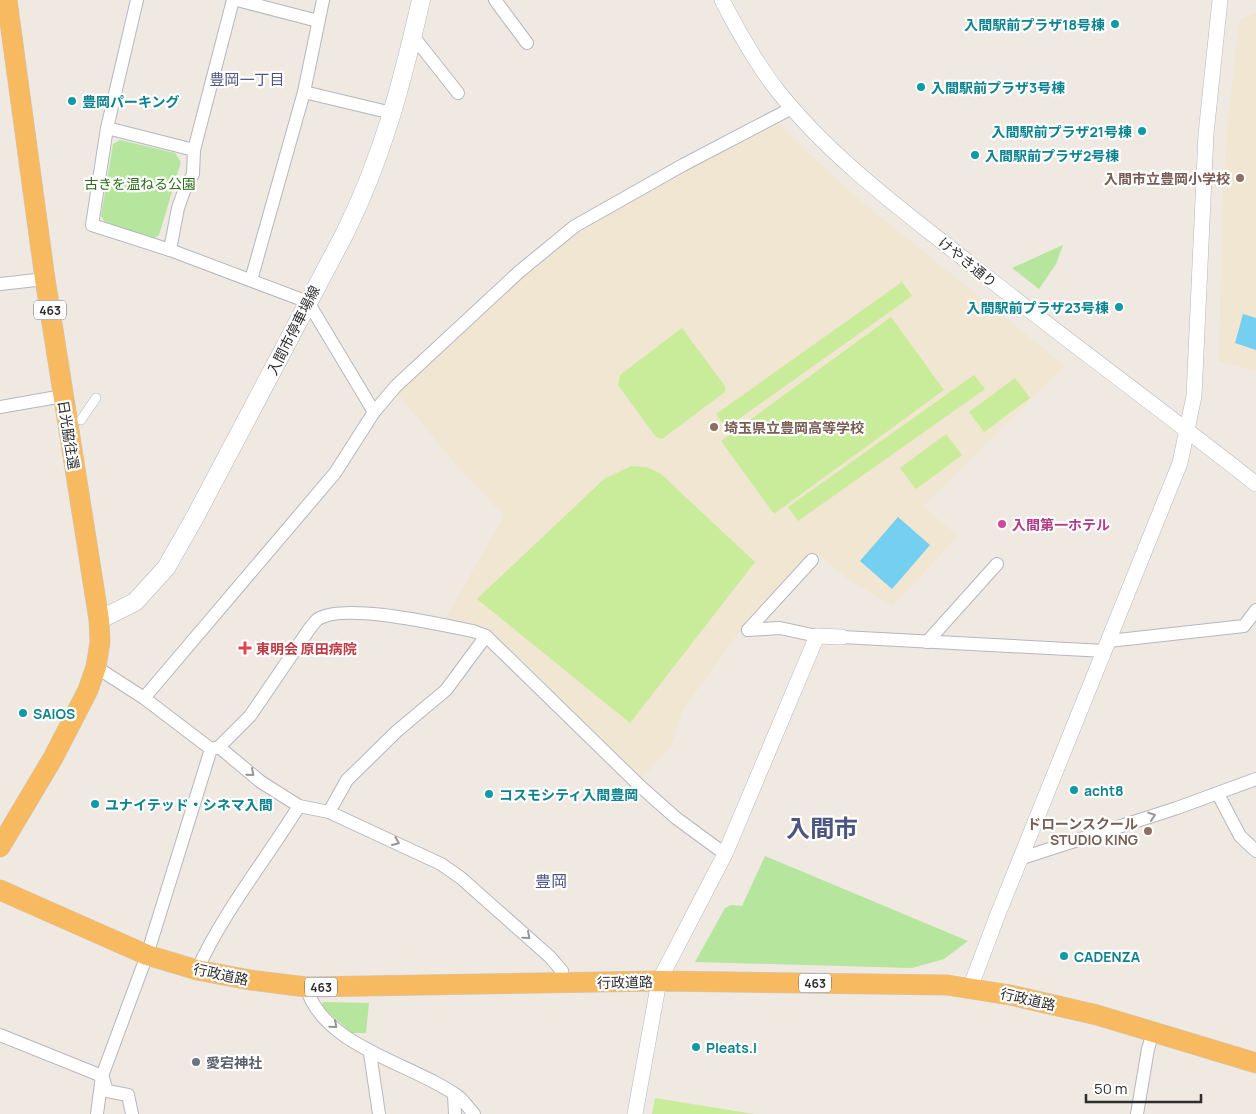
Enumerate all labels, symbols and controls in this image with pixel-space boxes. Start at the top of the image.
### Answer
place label: 入間駅前プラザ18号棟 [964,15,1105,34]
marker: 入間駅前プラザ18号棟 [1109,18,1121,30]
district label: 豊岡一丁目 [209,69,285,90]
place label: 入間駅前プラザ3号棟 [931,78,1065,97]
marker: 入間駅前プラザ3号棟 [915,81,927,93]
place label: 豊岡パーキング [82,92,180,111]
marker: 豊岡パーキング [66,95,78,107]
place label: 入間駅前プラザ21号棟 [992,122,1132,141]
marker: 入間駅前プラザ21号棟 [1136,125,1148,137]
place label: 入間駅前プラザ2号棟 [985,146,1119,165]
marker: 入間駅前プラザ2号棟 [969,149,981,161]
place label: 入間市立豊岡小学校 [1104,169,1230,188]
marker: 入間市立豊岡小学校 [1234,172,1246,184]
park label: 古きを温ねる公園 [84,174,196,193]
street label: けやき通り [935,233,1001,291]
street label: 入間市停車場線 [262,282,324,378]
place label: 入間駅前プラザ23号棟 [967,298,1109,317]
road number: 463 [34,300,66,320]
marker: 入間駅前プラザ23号棟 [1113,301,1125,313]
street label: 日光脇往還 [54,399,84,471]
place label: 埼玉県立豊岡高等学校 [724,418,864,437]
marker: 埼玉県立豊岡高等学校 [708,421,720,433]
place label: 入間第一ホテル [1012,515,1110,534]
marker: 入間第一ホテル [996,518,1008,530]
place label: 東明会 原田病院 [256,639,357,658]
marker: 東明会 原田病院 [238,641,252,655]
place label: SAIOS [33,704,75,723]
marker: SAIOS [17,707,29,719]
one-way arrow [245,767,254,776]
place label: acht8 [1084,781,1124,800]
marker: acht8 [1068,784,1080,796]
place label: コスモシティ入間豊岡 [499,785,638,804]
marker: コスモシティ入間豊岡 [483,788,495,800]
place label: ユナイテッド・シネマ入間 [105,795,273,814]
marker: ユナイテッド・シネマ入間 [89,798,101,810]
district label: 入間市 [786,811,858,844]
one-way arrow [1147,812,1155,822]
place label: ドローンスクール STUDIO KING [1027,814,1138,849]
marker: ドローンスクール STUDIO KING [1142,825,1154,837]
one-way arrow [391,836,400,847]
district label: 豊岡 [535,870,567,892]
one-way arrow [521,930,530,939]
place label: CADENZA [1074,947,1141,966]
marker: CADENZA [1058,950,1070,962]
street label: 行政道路 [192,959,250,989]
street label: 行政道路 [597,972,653,992]
road number: 463 [799,974,831,992]
road number: 463 [305,978,337,996]
street label: 行政道路 [999,983,1057,1015]
one-way arrow [328,1019,337,1028]
place label: Pleats.I [706,1038,757,1057]
marker: Pleats.I [690,1041,702,1053]
place label: 愛宕神社 [206,1053,262,1072]
marker: 愛宕神社 [190,1056,202,1068]
scale bar [1086,1072,1201,1104]
text: 50 m [1094,1078,1128,1099]

